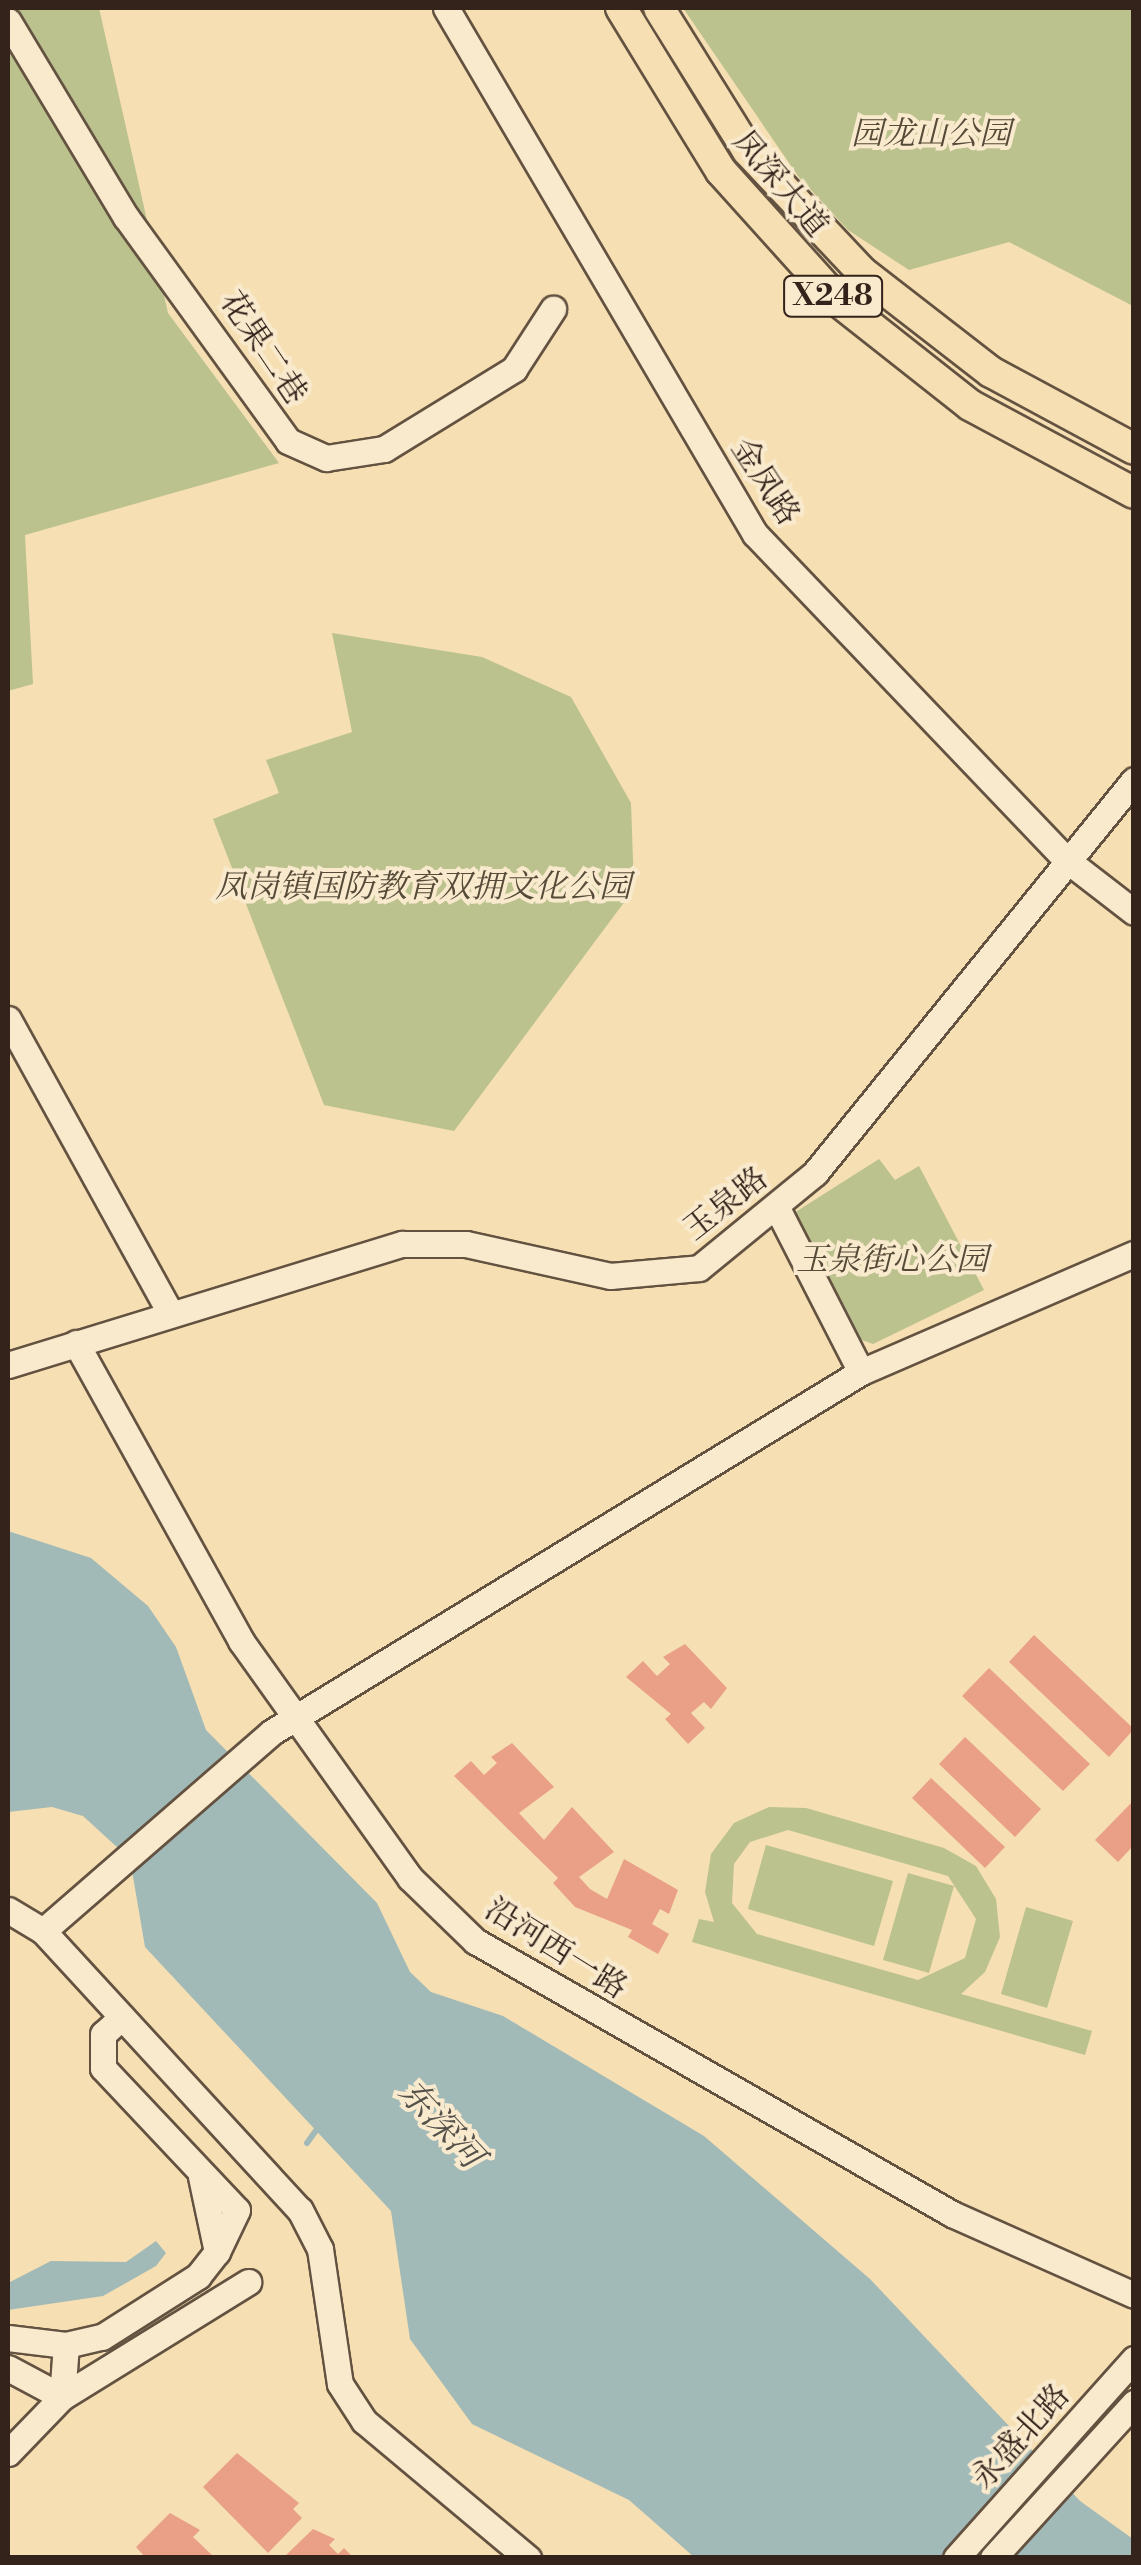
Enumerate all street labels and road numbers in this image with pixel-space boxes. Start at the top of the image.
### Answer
street label: 凤深大道 [724,123,836,245]
road number: X248 [783,271,883,321]
street label: 花果二巷 [211,284,315,412]
street label: 金凤路 [723,431,807,533]
street label: 玉泉路 [676,1159,776,1249]
street label: 沿河西一路 [478,1890,634,2008]
street label: 永盛北路 [964,2377,1078,2497]

